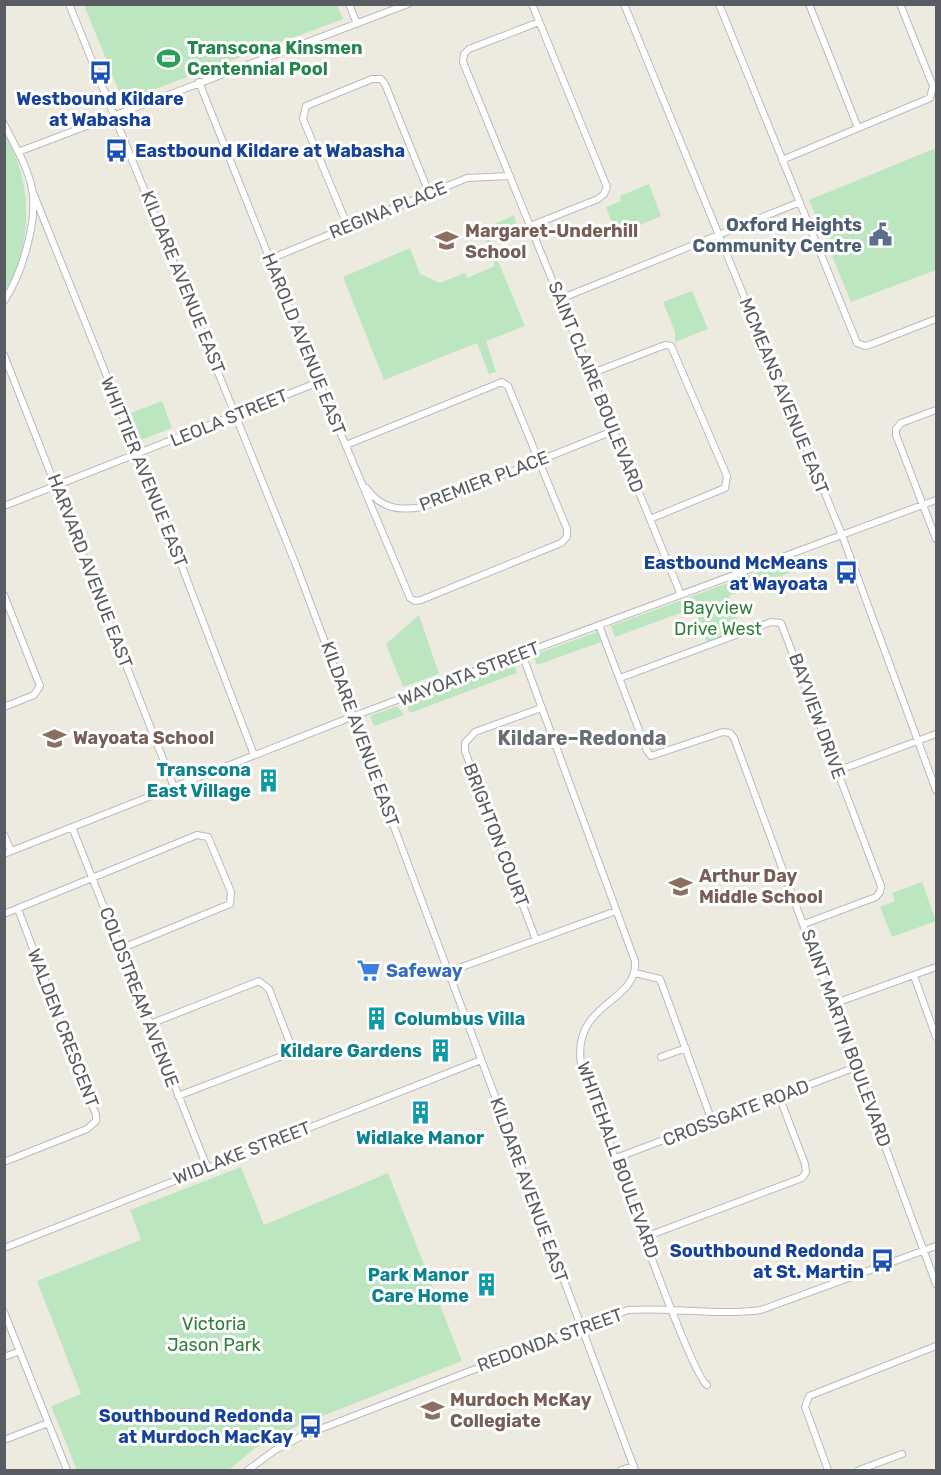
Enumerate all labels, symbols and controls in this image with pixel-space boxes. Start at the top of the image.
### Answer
place label: Transcona Kinsmen Centennial Pool [187,37,363,80]
sports icon: Transcona Kinsmen Centennial Pool [156,45,182,71]
bus stop icon: Westbound Kildare at Wabasha [87,60,113,86]
place label: Westbound Kildare at Wabasha [16,88,184,131]
bus stop icon: Eastbound Kildare at Wabasha [104,138,130,164]
place label: Eastbound Kildare at Wabasha [135,140,405,162]
street label: REGINA PLACE [326,176,450,244]
street label: KILDARE AVENUE EAST [136,187,230,377]
place label: Oxford Heights Community Centre [693,214,862,257]
place label: Margaret-Underhill School [465,220,638,263]
public building icon: Oxford Heights Community Centre [867,222,893,248]
school or university icon: Margaret-Underhill School [434,228,460,254]
street label: HAROLD AVENUE EAST [257,250,351,438]
street label: SAINT CLAIRE BOULEVARD [543,278,649,496]
street label: MCMEANS AVENUE EAST [735,295,833,497]
street label: WHITTIER AVENUE EAST [96,374,192,570]
street label: LEOLA STREET [167,384,291,452]
street label: PREMIER PLACE [416,446,552,516]
street label: HARVARD AVENUE EAST [43,471,137,671]
place label: Eastbound McMeans at Wayoata [644,552,828,595]
bus stop icon: Eastbound McMeans at Wayoata [833,560,859,586]
park label: Bayview Drive West [674,597,762,640]
street label: WAYOATA STREET [395,637,543,711]
street label: KILDARE AVENUE EAST [316,638,404,830]
street label: BAYVIEW DRIVE [784,650,850,782]
school or university icon: Wayoata School [42,725,68,751]
district label: Kildare–Redonda [498,726,666,750]
place label: Wayoata School [73,727,214,749]
place label: Transcona East Village [147,759,251,802]
street label: BRIGHTON COURT [459,760,533,910]
building icon: Transcona East Village [256,767,282,793]
place label: Arthur Day Middle School [699,865,823,908]
school or university icon: Arthur Day Middle School [668,873,694,899]
street label: COLDSTREAM AVENUE [94,904,184,1090]
street label: SAINT MARTIN BOULEVARD [796,926,896,1150]
street label: WALDEN CRESCENT [23,946,103,1110]
supermarket icon: Safeway [355,958,381,984]
place label: Safeway [386,960,463,982]
building icon: Columbus Villa [363,1006,389,1032]
place label: Columbus Villa [394,1008,525,1030]
building icon: Kildare Gardens [427,1038,453,1064]
place label: Kildare Gardens [280,1040,422,1062]
street label: WHITEHALL BOULEVARD [572,1059,664,1261]
street label: CROSSGATE ROAD [660,1075,812,1151]
street label: KILDARE AVENUE EAST [485,1094,573,1286]
building icon: Widlake Manor [407,1099,433,1125]
street label: WIDLAKE STREET [170,1117,314,1189]
place label: Widlake Manor [356,1127,484,1149]
place label: Southbound Redonda at St. Martin [670,1240,864,1283]
bus stop icon: Southbound Redonda at St. Martin [869,1248,895,1274]
place label: Park Manor Care Home [368,1264,469,1307]
building icon: Park Manor Care Home [474,1272,500,1298]
street label: REDONDA STREET [474,1303,626,1377]
park label: Victoria Jason Park [167,1313,261,1356]
place label: Murdoch McKay Collegiate [450,1389,592,1432]
school or university icon: Murdoch McKay Collegiate [419,1397,445,1423]
place label: Southbound Redonda at Murdoch MacKay [99,1405,293,1448]
bus stop icon: Southbound Redonda at Murdoch MacKay [298,1413,324,1439]

